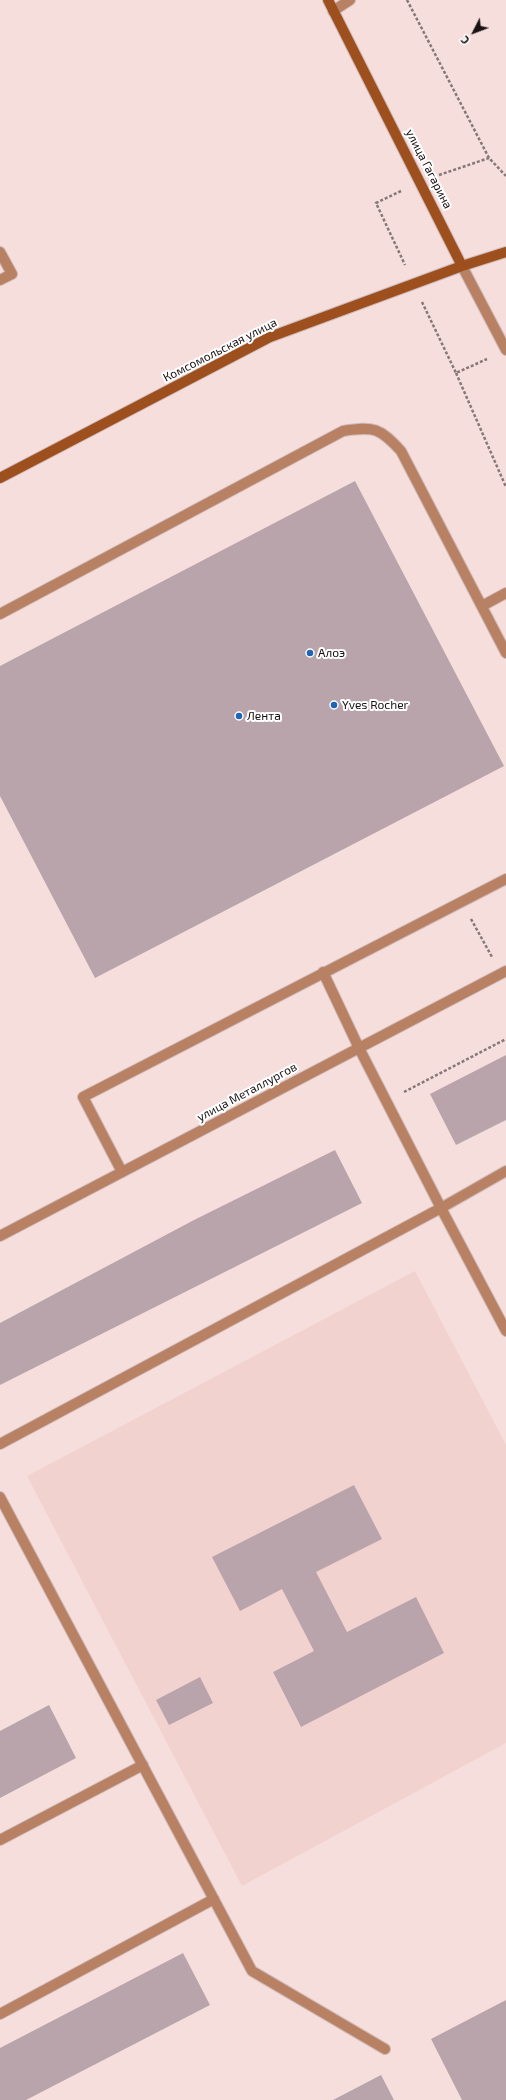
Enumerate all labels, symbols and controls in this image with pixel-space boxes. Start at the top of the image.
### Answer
north arrow [454,12,494,52]
text: С [458,34,472,47]
street label: улица Гагарина [403,127,455,211]
street label: Комсомольская улица [161,315,279,385]
place label: Алоэ [318,646,345,660]
marker: Алоэ [305,648,315,658]
place label: Yves Rocher [342,698,408,712]
marker: Yves Rocher [329,700,339,710]
place label: Лента [247,709,281,723]
marker: Лента [234,711,244,721]
street label: улица Металлургов [194,1060,300,1124]

